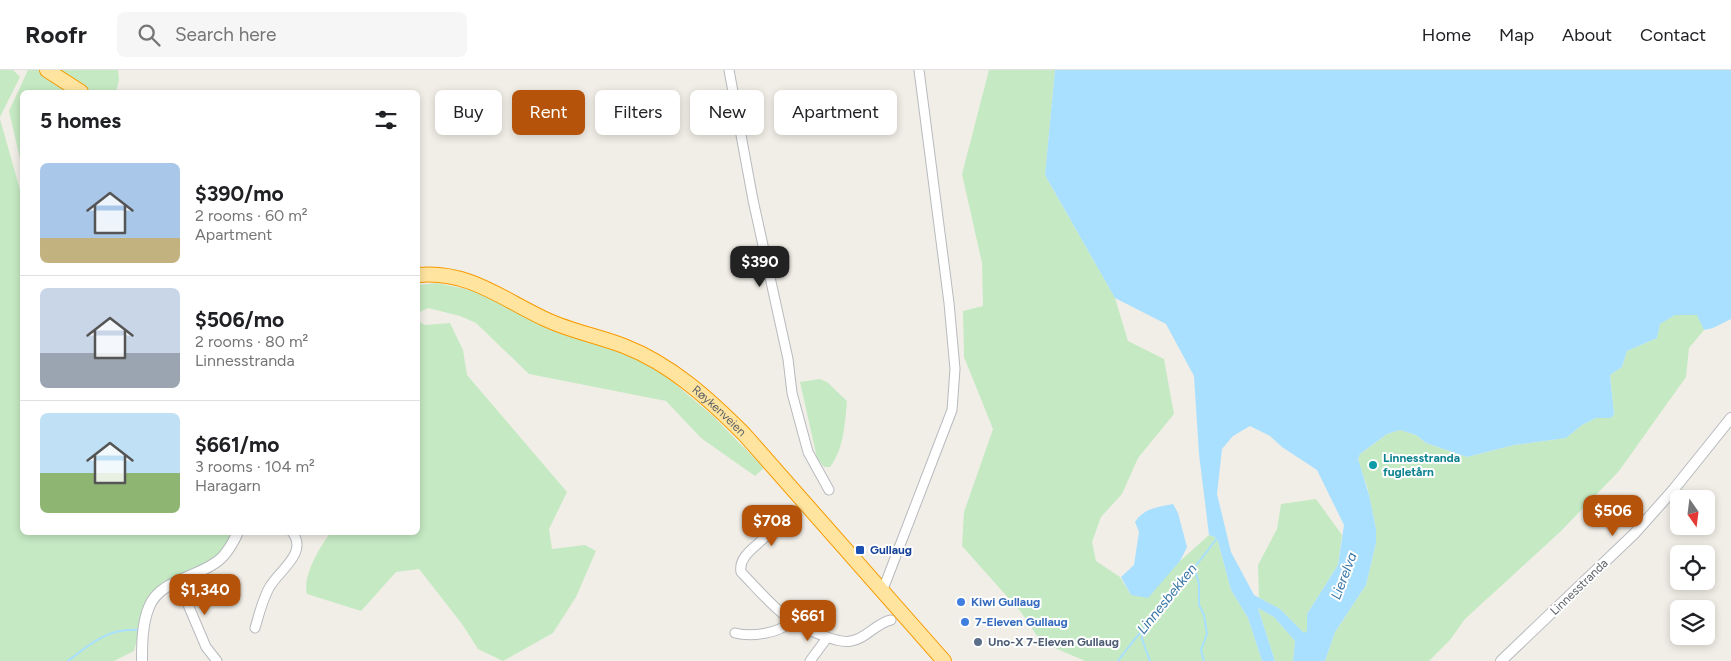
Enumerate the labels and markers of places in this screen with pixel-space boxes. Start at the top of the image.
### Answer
pin: $390 [730,246,790,288]
place label: Linnesstranda fugletårn [1383,451,1460,479]
marker: Linnesstranda fugletårn [1367,459,1379,471]
pin: $506 [1583,494,1643,537]
pin: $708 [742,504,802,547]
place label: Gullaug [870,543,912,557]
marker: Gullaug [854,544,866,556]
pin: $1,340 [164,574,246,616]
place label: Kiwi Gullaug [971,595,1040,609]
marker: Kiwi Gullaug [955,596,967,608]
pin: $661 [778,600,838,642]
place label: 7-Eleven Gullaug [975,615,1068,629]
marker: 7-Eleven Gullaug [959,616,971,628]
place label: Uno-X 7-Eleven Gullaug [988,635,1119,649]
marker: Uno-X 7-Eleven Gullaug [972,636,984,648]

